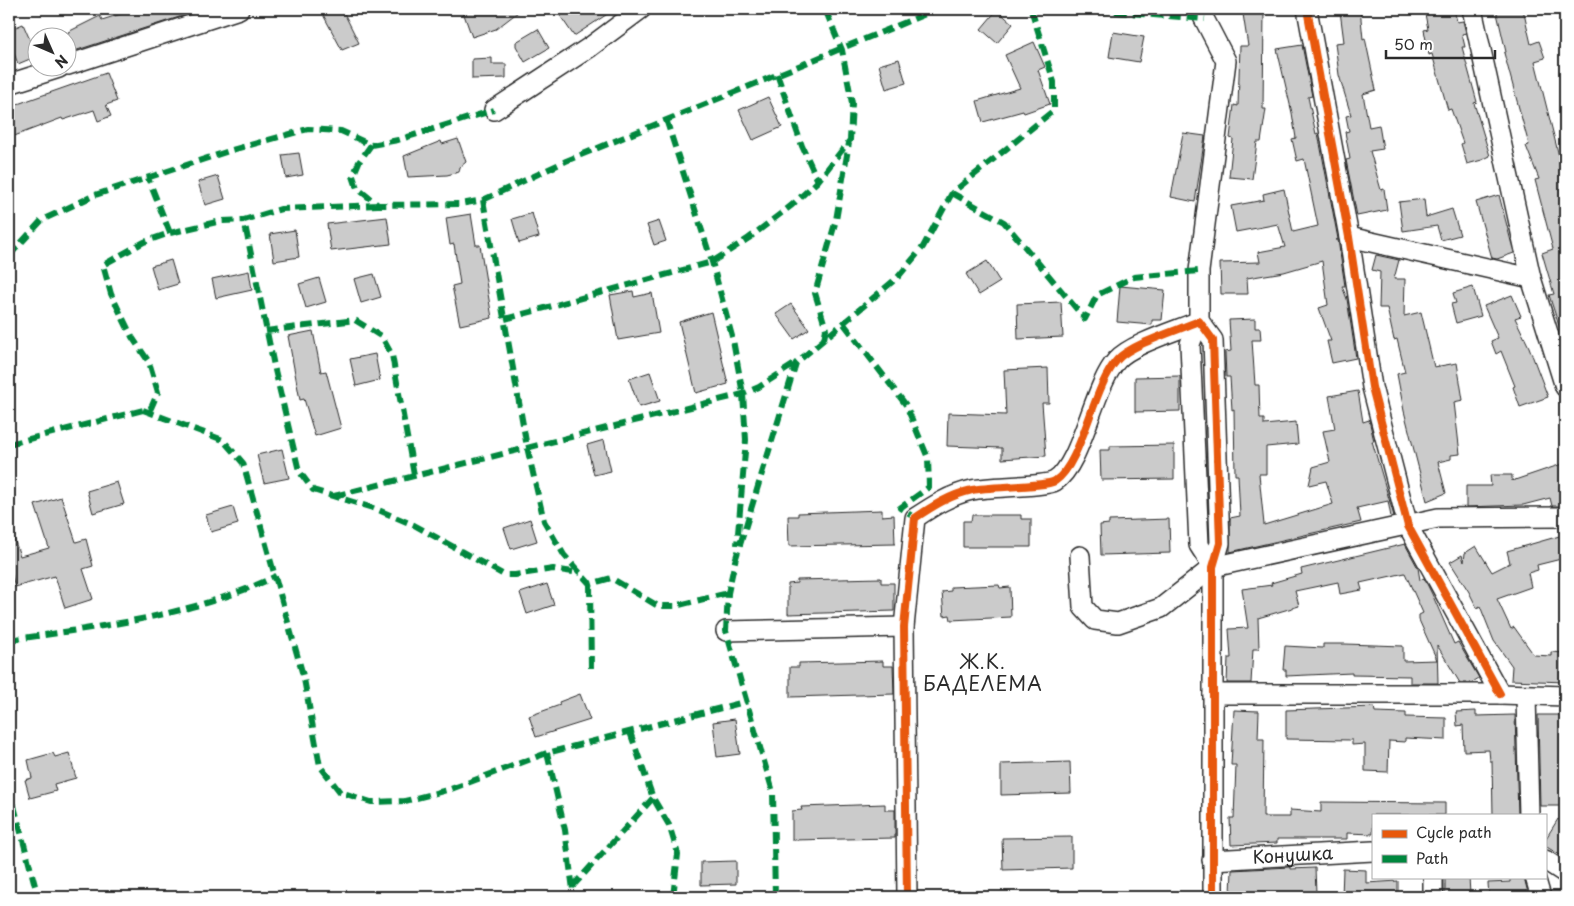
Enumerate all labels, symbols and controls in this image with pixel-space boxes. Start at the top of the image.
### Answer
north arrow [28,28,78,78]
scale bar [1386,28,1495,60]
text: 50 m [1394,32,1433,55]
text: N [50,50,73,73]
district label: Ж.К. БАДЕЛЕМА [923,647,1043,697]
legend [1372,814,1546,878]
text: Cycle path [1416,820,1492,843]
street label: Конушка [1252,838,1334,870]
text: Path [1416,846,1448,869]

